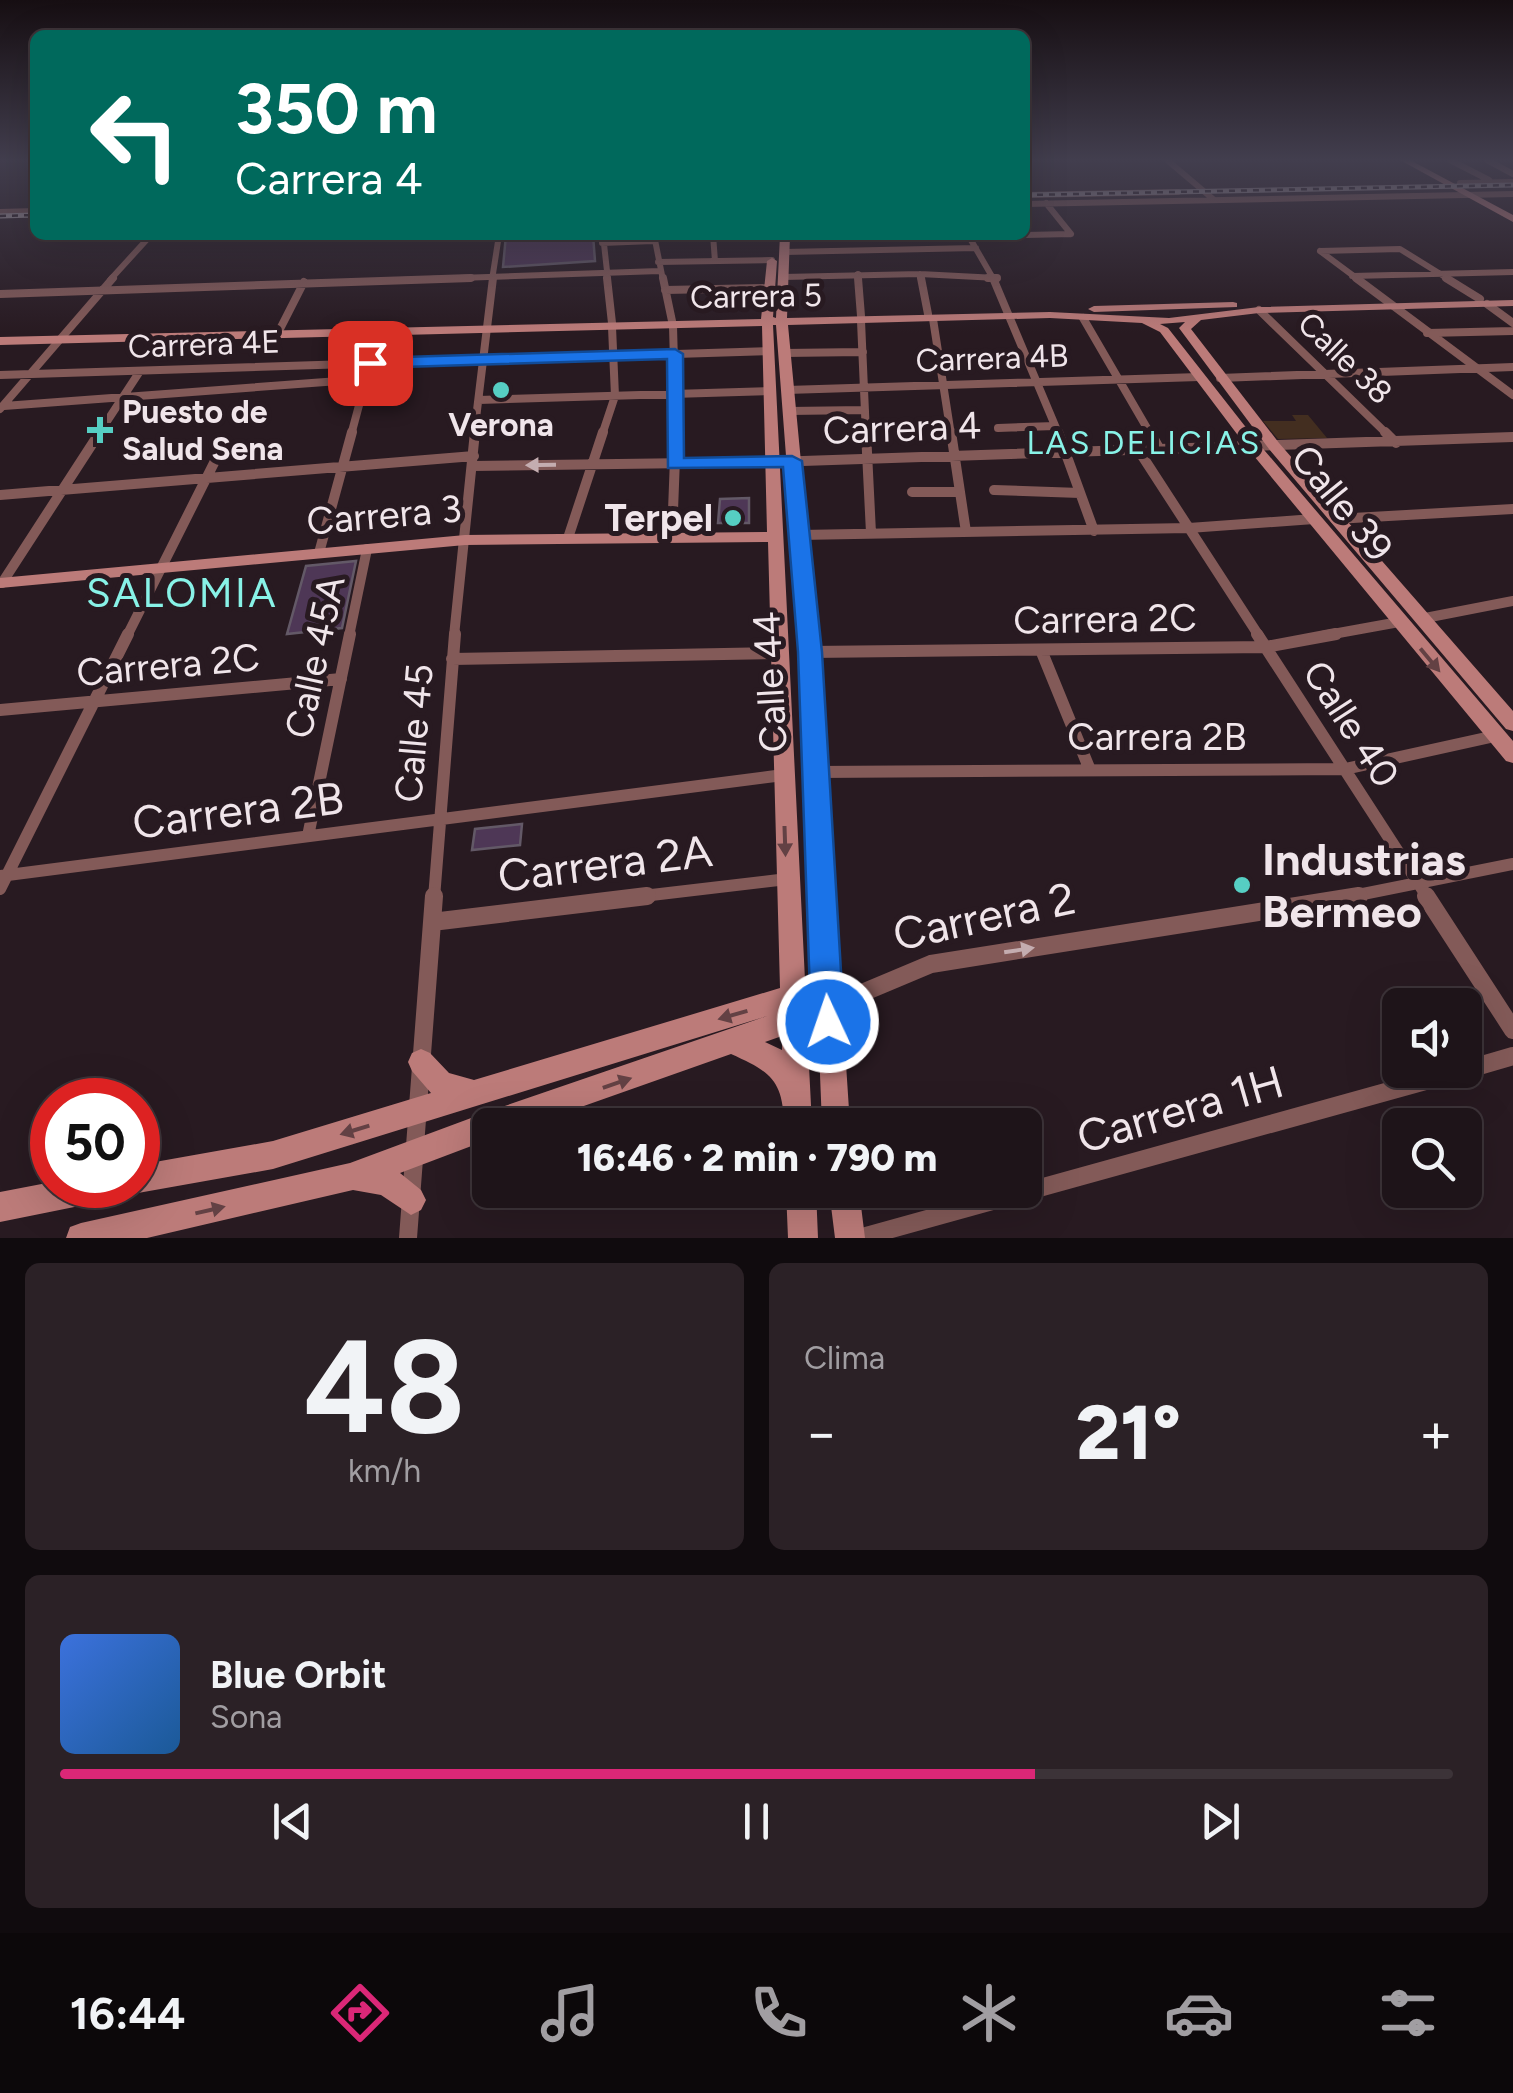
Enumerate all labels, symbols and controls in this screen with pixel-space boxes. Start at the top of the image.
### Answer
text: 350 m [235,66,438,151]
icon: left [70,70,200,200]
text: Carrera 4 [235,151,423,205]
street label: Carrera 5 [690,276,822,316]
street label: Calle 38 [1290,304,1400,412]
pin [328,321,413,406]
street label: Carrera 4E [127,322,281,366]
icon: arrive [343,336,398,391]
street label: Carrera 4B [915,336,1069,380]
marker: Verona [490,379,512,401]
place label: Puesto de Salud Sena [122,393,284,468]
street label: Carrera 4 [822,402,982,454]
place label: Verona [448,406,554,444]
marker: Puesto de Salud Sena [87,417,113,443]
district label: LAS DELICIAS [1026,424,1262,462]
street label: Calle 39 [1281,436,1403,570]
one-way arrow [524,458,556,474]
street label: Carrera 3 [305,485,463,545]
place label: Terpel [605,495,713,541]
marker: Terpel [722,507,744,529]
district label: SALOMIA [86,569,278,617]
street label: Calle 45A [275,571,355,742]
street label: Carrera 2C [1013,594,1197,644]
street label: Calle 44 [743,610,797,754]
street label: Carrera 2C [75,634,261,696]
one-way arrow [1419,647,1440,672]
street label: Calle 40 [1293,652,1409,796]
street label: Calle 45 [385,662,443,804]
street label: Carrera 2B [1067,714,1247,760]
street label: Carrera 2B [129,770,347,850]
street label: Carrera 2A [495,823,716,903]
one-way arrow [778,826,794,858]
place label: Industrias Bermeo [1262,832,1466,938]
street label: Carrera 2 [888,870,1080,962]
marker: Industrias Bermeo [1231,874,1253,896]
one-way arrow [1004,942,1036,957]
position arrow [776,970,880,1074]
map controls [1382,988,1482,1208]
button: sound [1382,988,1482,1088]
one-way arrow [717,1008,748,1023]
street label: Carrera 1H [1071,1054,1289,1164]
one-way arrow [602,1074,632,1089]
speed limit sign: 50 [30,1078,160,1208]
button: search [1382,1108,1482,1208]
one-way arrow [339,1123,370,1138]
text: 16:46 · 2 min · 790 m [577,1135,937,1181]
one-way arrow [195,1202,226,1217]
text: 48 [304,1309,465,1465]
text: Clima [804,1339,885,1377]
text: 21° [1076,1388,1181,1478]
text: − [804,1400,838,1466]
text: + [1419,1400,1453,1466]
text: km/h [348,1452,421,1490]
text: Blue Orbit [210,1652,386,1698]
text: Sona [210,1698,282,1736]
icon: previous [265,1794,320,1849]
icon: pause [729,1794,784,1849]
icon: next [1193,1794,1248,1849]
icon: directions [325,1978,395,2048]
icon: music [535,1978,605,2048]
icon: phone [744,1978,814,2048]
icon: climate [954,1978,1024,2048]
icon: car [1164,1978,1234,2048]
icon: filters [1373,1978,1443,2048]
text: 16:44 [70,1986,185,2040]

